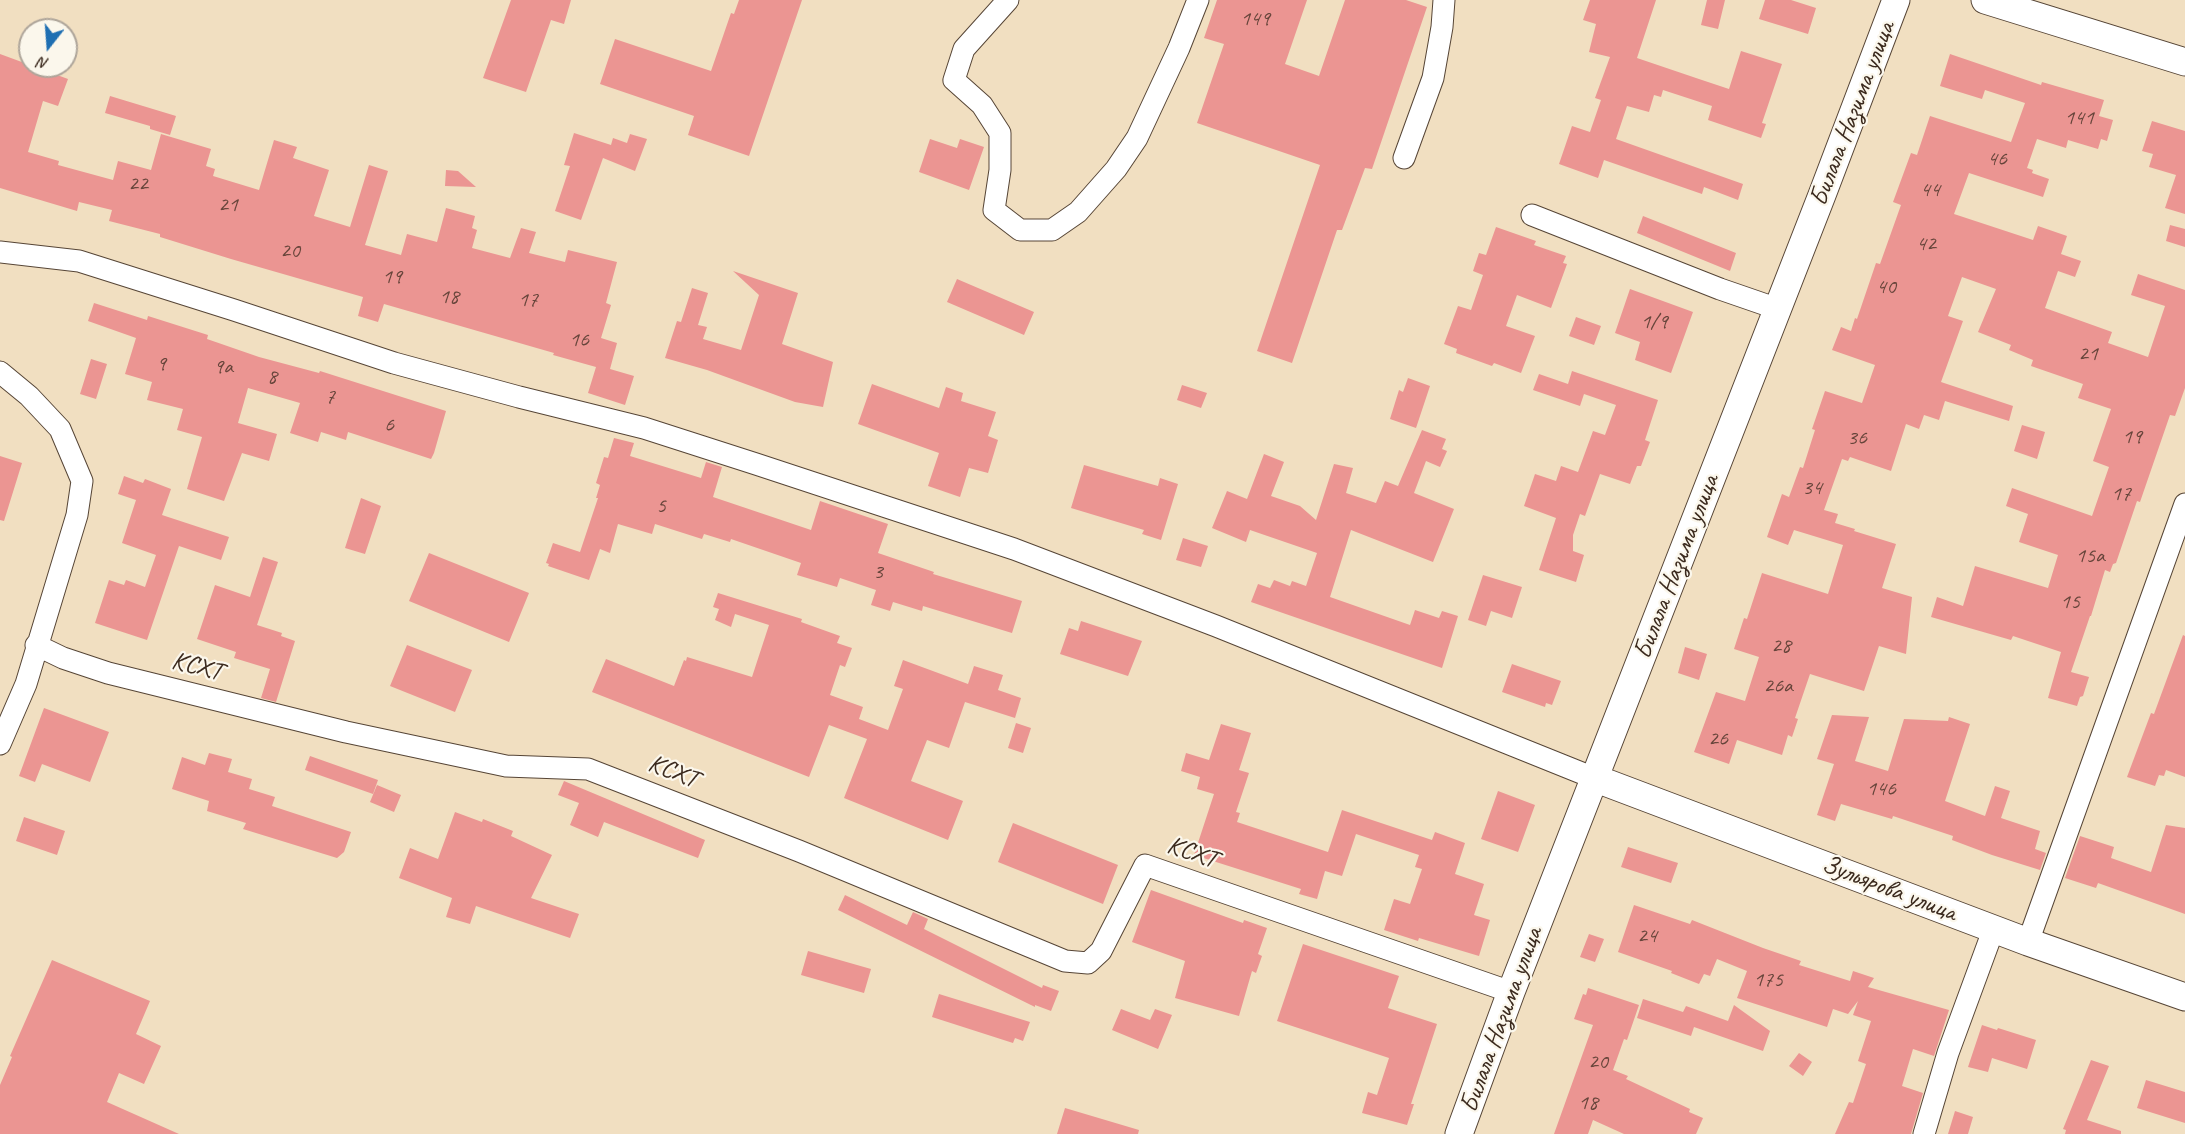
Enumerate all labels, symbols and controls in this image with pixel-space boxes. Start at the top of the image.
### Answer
house number: 149 [1240,6,1270,32]
north arrow [18,18,78,78]
street label: Билала Назима улица [1804,18,1902,210]
text: N [36,52,51,74]
house number: 141 [2064,105,2094,131]
house number: 46 [1987,146,2007,172]
house number: 22 [128,171,148,197]
house number: 44 [1920,177,1940,203]
house number: 21 [218,192,238,218]
house number: 42 [1916,231,1936,257]
house number: 20 [280,238,300,264]
house number: 19 [382,264,402,290]
house number: 40 [1876,274,1896,300]
house number: 18 [439,284,459,310]
house number: 17 [518,287,538,313]
house number: 1/9 [1640,309,1668,335]
house number: 16 [569,327,589,353]
house number: 21 [2078,341,2098,367]
house number: 9 [156,351,166,377]
house number: 9а [213,354,233,380]
house number: 8 [267,364,277,390]
house number: 7 [325,384,335,410]
house number: 6 [384,412,394,438]
house number: 19 [2122,424,2142,450]
house number: 36 [1847,425,1867,451]
street label: Билала Назима улица [1628,471,1726,663]
house number: 34 [1802,475,1822,501]
house number: 17 [2111,481,2131,507]
house number: 5 [656,493,666,519]
house number: 15а [2075,543,2105,569]
house number: 3 [873,559,883,585]
house number: 15 [2060,589,2080,615]
house number: 28 [1771,633,1791,659]
street label: КСХТ [168,646,226,688]
house number: 26а [1763,673,1793,699]
house number: 26 [1708,726,1728,752]
street label: КСХТ [644,748,702,796]
house number: 146 [1866,776,1896,802]
street label: КСХТ [1163,830,1221,876]
street label: Зульярова улица [1817,849,1961,929]
street label: Билала Назима улица [1454,923,1550,1117]
house number: 24 [1637,923,1657,949]
house number: 175 [1753,967,1783,993]
house number: 20 [1588,1049,1608,1075]
house number: 18 [1578,1090,1598,1116]

